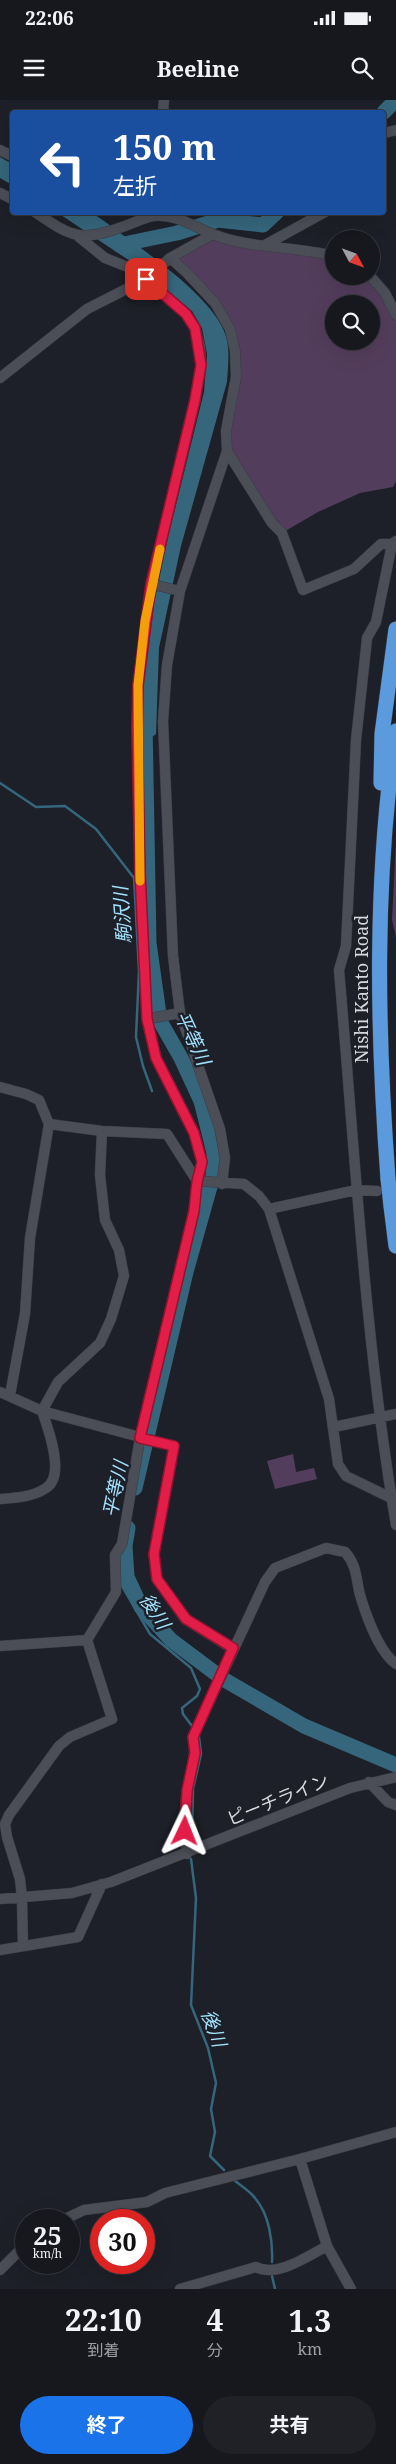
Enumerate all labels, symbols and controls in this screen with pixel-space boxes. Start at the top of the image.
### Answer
text: 22:06 [25,5,74,31]
text: Beeline [157,53,239,83]
icon: menu [20,54,48,82]
icon: search [348,54,376,82]
text: 150 m [113,123,216,170]
icon: left [30,130,95,195]
text: 左折 [113,170,157,200]
north arrow [325,230,380,285]
map controls [325,230,380,350]
pin [125,258,167,300]
icon: arrive [132,265,160,293]
button: search [325,295,380,350]
water label: 駒沢川 [107,884,137,944]
street label: Nishi Kanto Road [349,915,373,1063]
water label: 平等川 [169,1007,218,1071]
water label: 平等川 [96,1456,134,1520]
water label: 後川 [134,1588,177,1636]
street label: ピーチライン [223,1768,332,1830]
position arrow [158,1804,210,1856]
water label: 後川 [195,2006,233,2052]
speed limit sign: 30 [90,2209,155,2274]
text: 25 [33,2218,62,2252]
text: km/h [33,2245,62,2262]
text: 22:10 [65,2299,142,2340]
text: 4 [207,2299,224,2340]
text: 1.3 [288,2300,331,2341]
text: km [298,2338,322,2360]
text: 到着 [87,2339,119,2361]
text: 分 [207,2339,223,2361]
button: 終了 [20,2396,193,2454]
button: 共有 [203,2396,376,2454]

